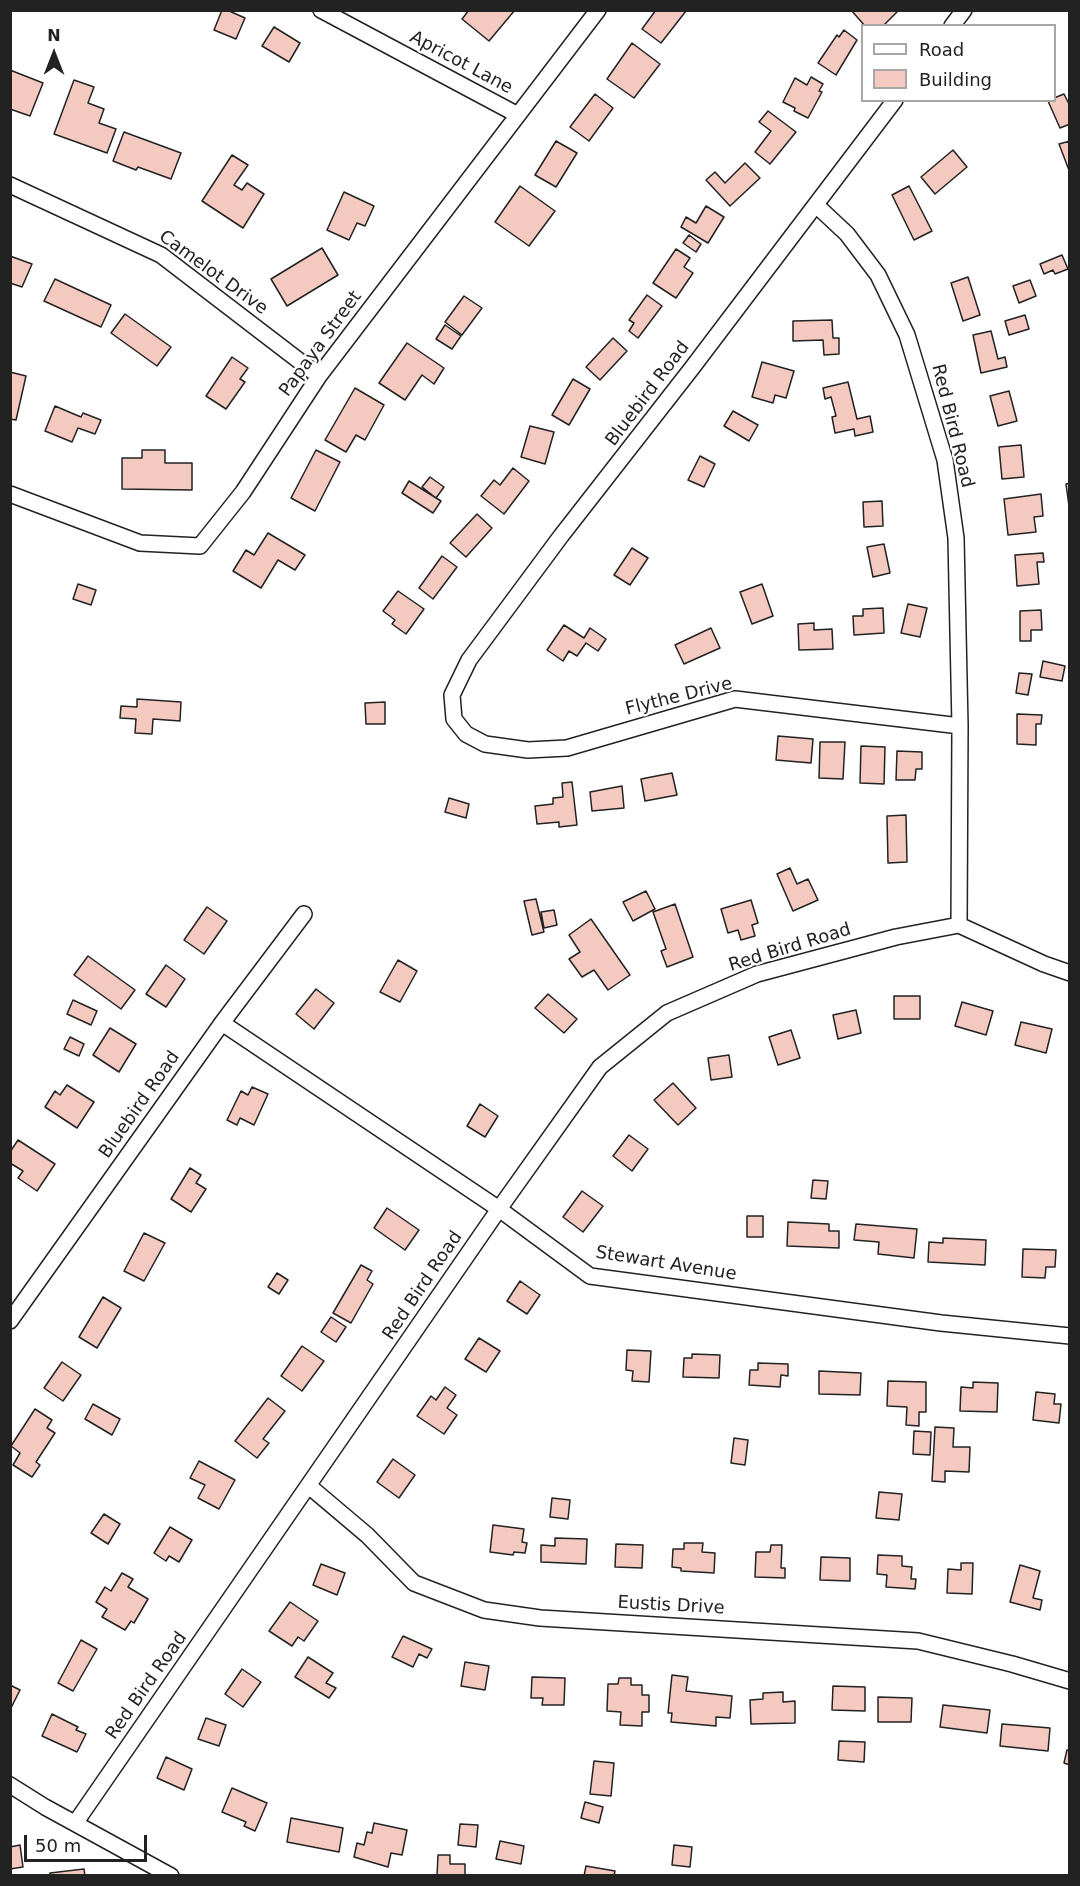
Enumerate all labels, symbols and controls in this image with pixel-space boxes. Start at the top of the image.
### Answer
north arrow [24,24,84,84]
legend [861,24,1056,102]
text: N [47,26,61,45]
street label: Apricot Lane [406,27,516,99]
text: Road [919,39,964,60]
text: Building [919,69,992,90]
street label: Camelot Drive [154,226,272,320]
street label: Papaya Street [275,287,367,401]
street label: Bluebird Road [602,337,694,451]
street label: Red Bird Road [926,362,978,490]
street label: Flythe Drive [623,673,735,721]
street label: Red Bird Road [726,919,854,977]
street label: Bluebird Road [95,1047,185,1163]
street label: Red Bird Road [379,1227,467,1345]
street label: Stewart Avenue [594,1242,738,1286]
street label: Eustis Drive [617,1592,725,1620]
street label: Red Bird Road [102,1628,192,1744]
scale bar [27,1823,150,1861]
text: 50 m [35,1835,81,1856]

